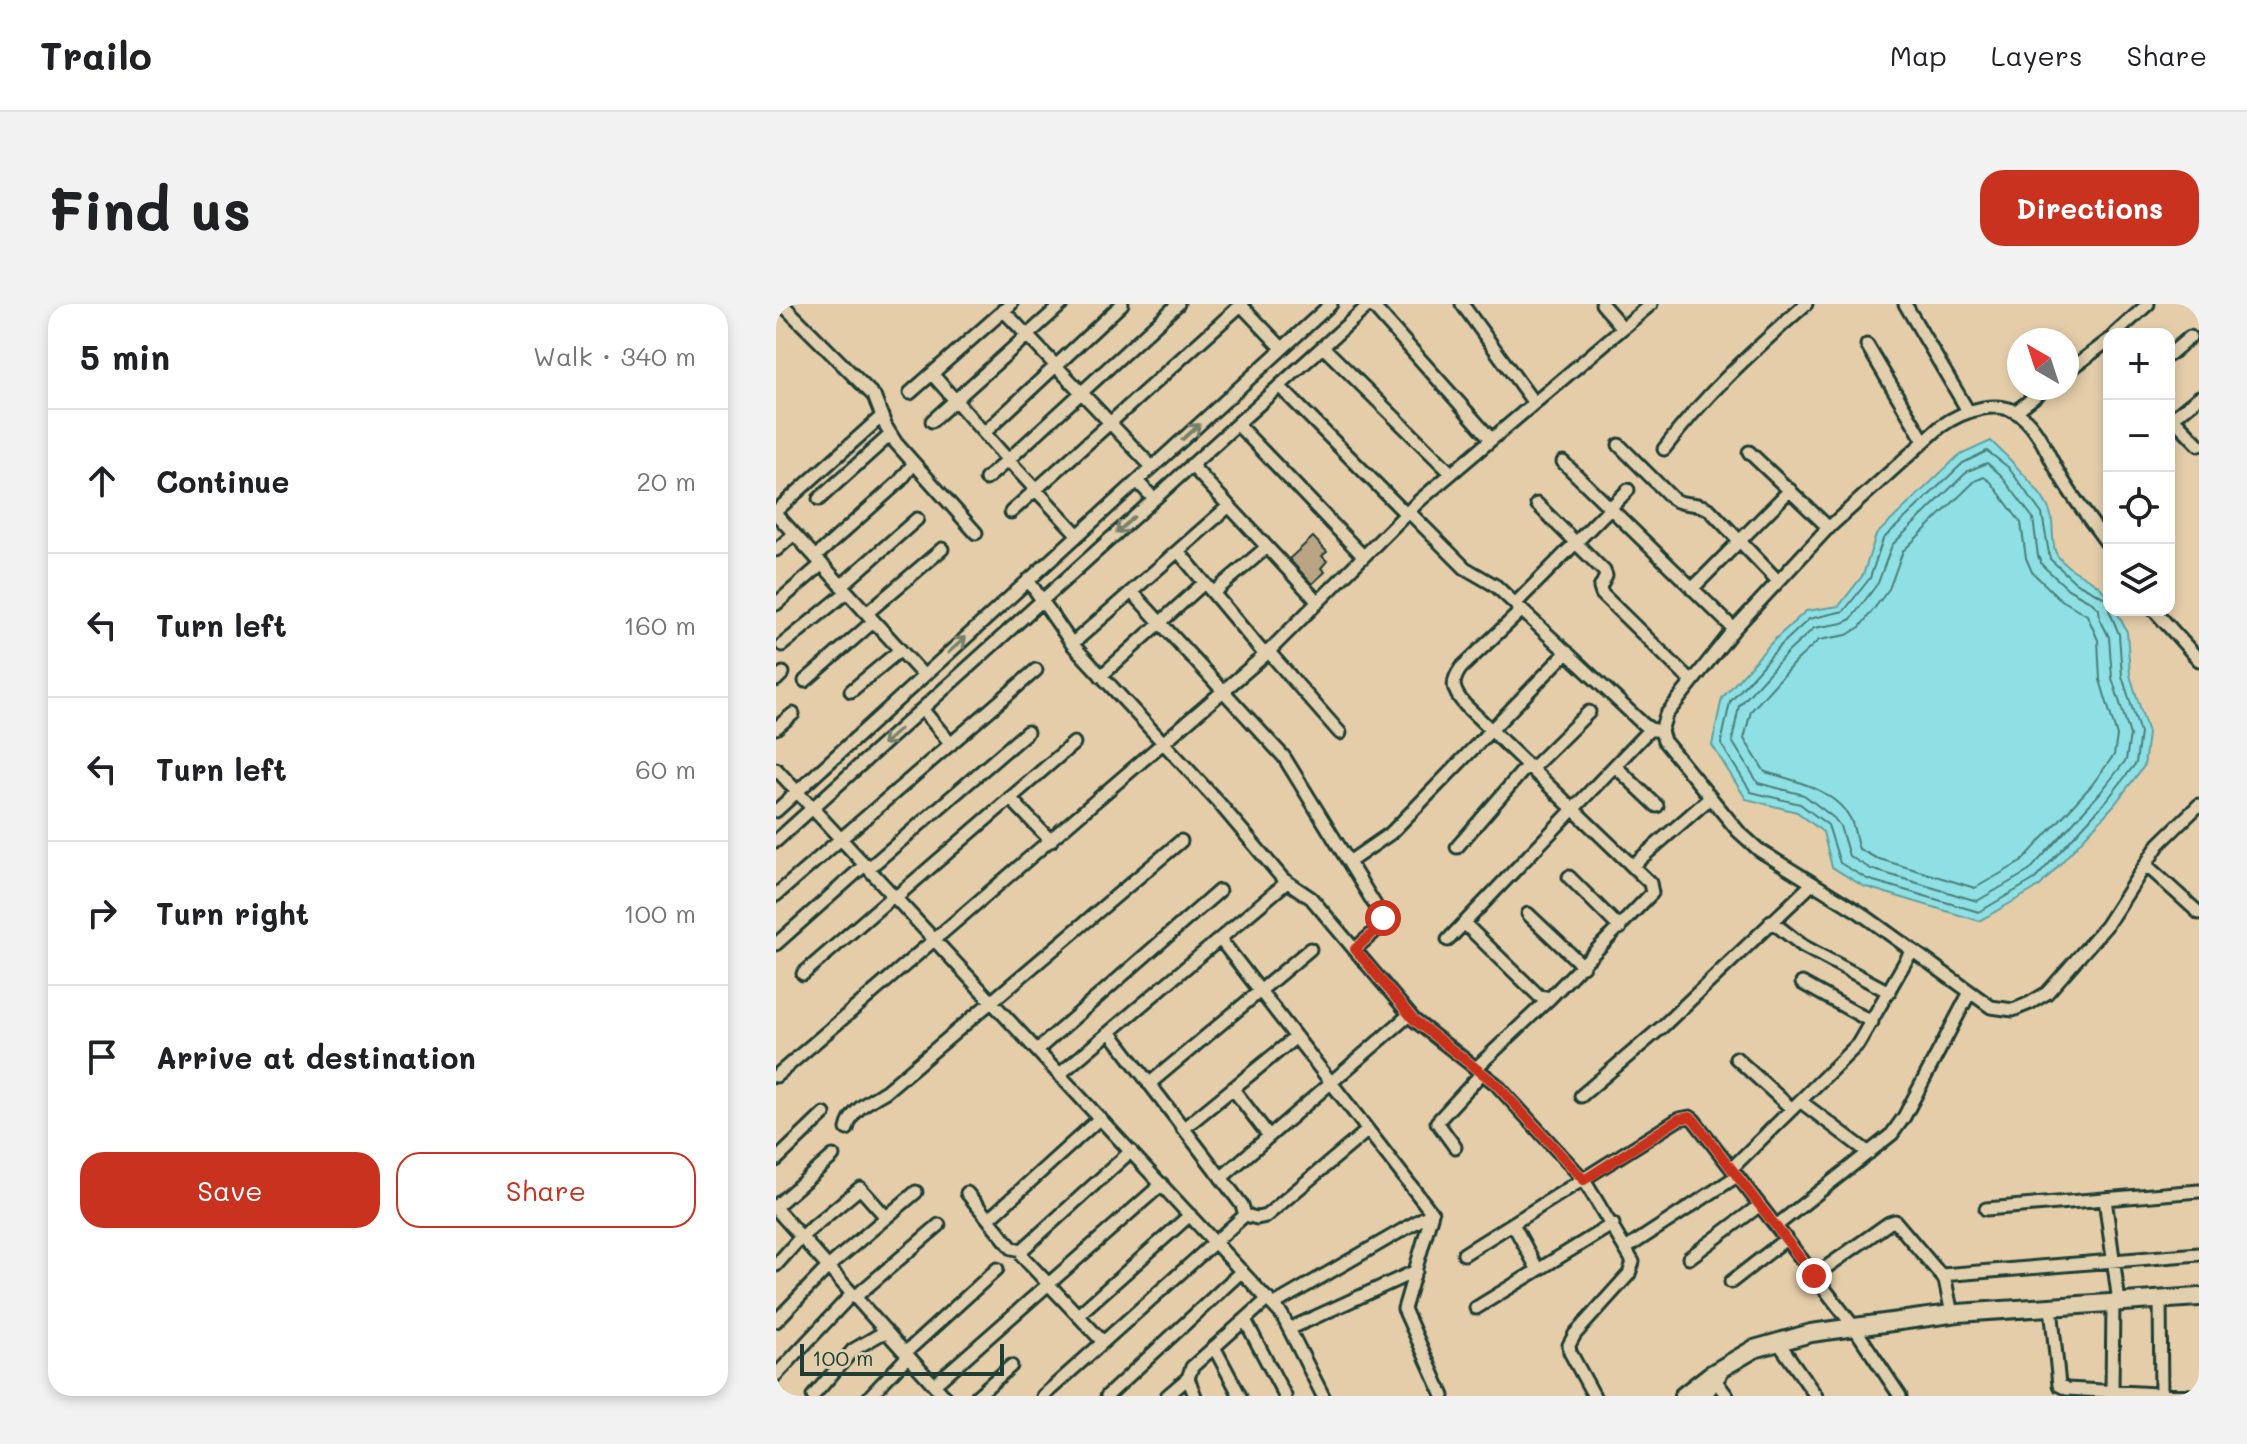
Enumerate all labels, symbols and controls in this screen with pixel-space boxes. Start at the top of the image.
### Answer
text: Trailo [40,30,152,80]
text: Map [1890,37,1947,73]
text: Layers [1991,37,2083,73]
text: Share [2127,37,2207,73]
button: Directions [1980,170,2199,246]
text: Find us [48,172,251,245]
north arrow [2007,328,2079,400]
map controls [2103,328,2175,616]
button: + [2103,328,2175,400]
text: 5 min [80,334,170,379]
text: Walk · 340 m [533,339,696,373]
button: − [2103,400,2175,472]
one-way arrow [1181,422,1201,441]
icon: ahead [80,459,124,503]
text: Continue [156,461,289,501]
text: 20 m [636,464,696,498]
button: locate [2103,472,2175,544]
one-way arrow [1116,516,1136,534]
button: layers [2103,544,2175,616]
icon: left [80,603,124,647]
text: Turn left [156,605,287,645]
text: 160 m [624,608,696,642]
one-way arrow [947,636,967,654]
one-way arrow [881,728,901,746]
icon: left [80,747,124,791]
text: Turn left [156,749,287,789]
text: 60 m [635,752,696,786]
icon: right [80,891,124,935]
text: Turn right [156,893,309,933]
text: 100 m [623,896,696,930]
route start [1365,900,1401,936]
icon: arrive [80,1035,124,1079]
text: Arrive at destination [156,1037,476,1077]
button: Save [80,1152,380,1228]
button: Share [396,1152,696,1228]
route end [1796,1258,1832,1294]
scale bar [800,1340,1004,1376]
text: 100 m [812,1343,874,1372]

